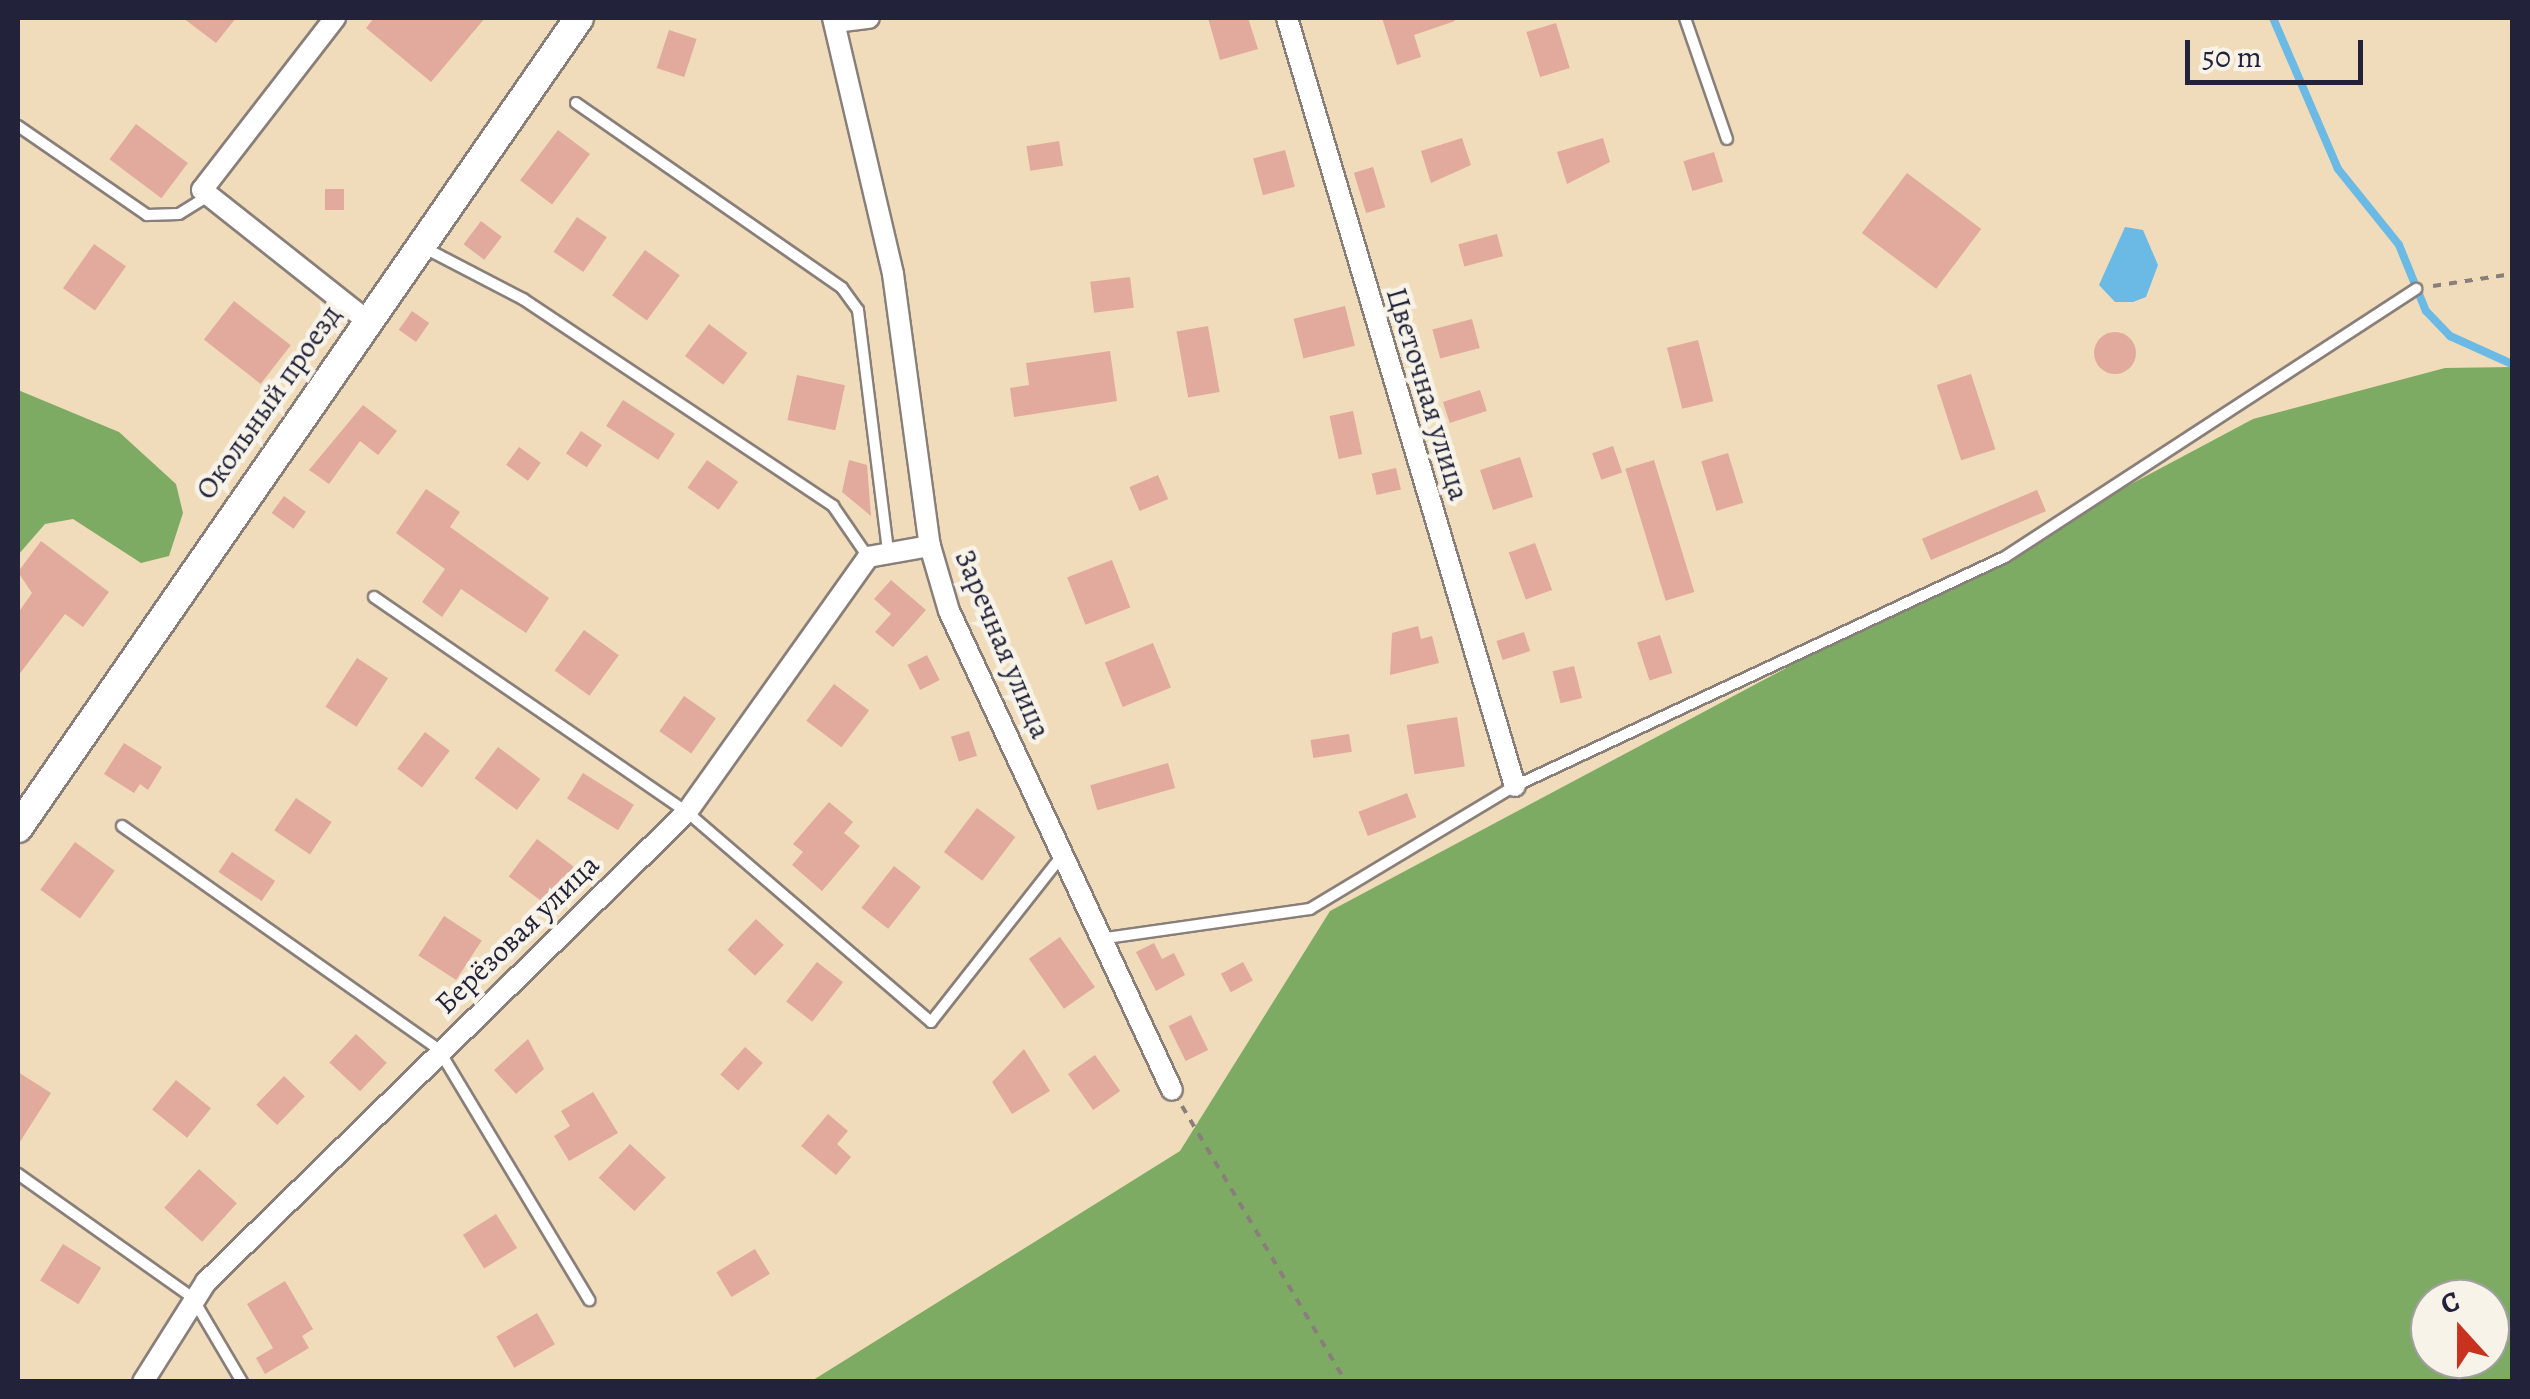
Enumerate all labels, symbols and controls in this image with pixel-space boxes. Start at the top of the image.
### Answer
scale bar [2190,20,2368,82]
text: 50 m [2202,37,2262,77]
street label: Цветочная улица [1379,283,1477,505]
street label: Окольный проезд [188,298,348,506]
street label: Заречная улица [947,544,1059,744]
street label: Берёзовая улица [427,847,607,1021]
north arrow [2410,1279,2510,1379]
text: С [2435,1282,2465,1324]

